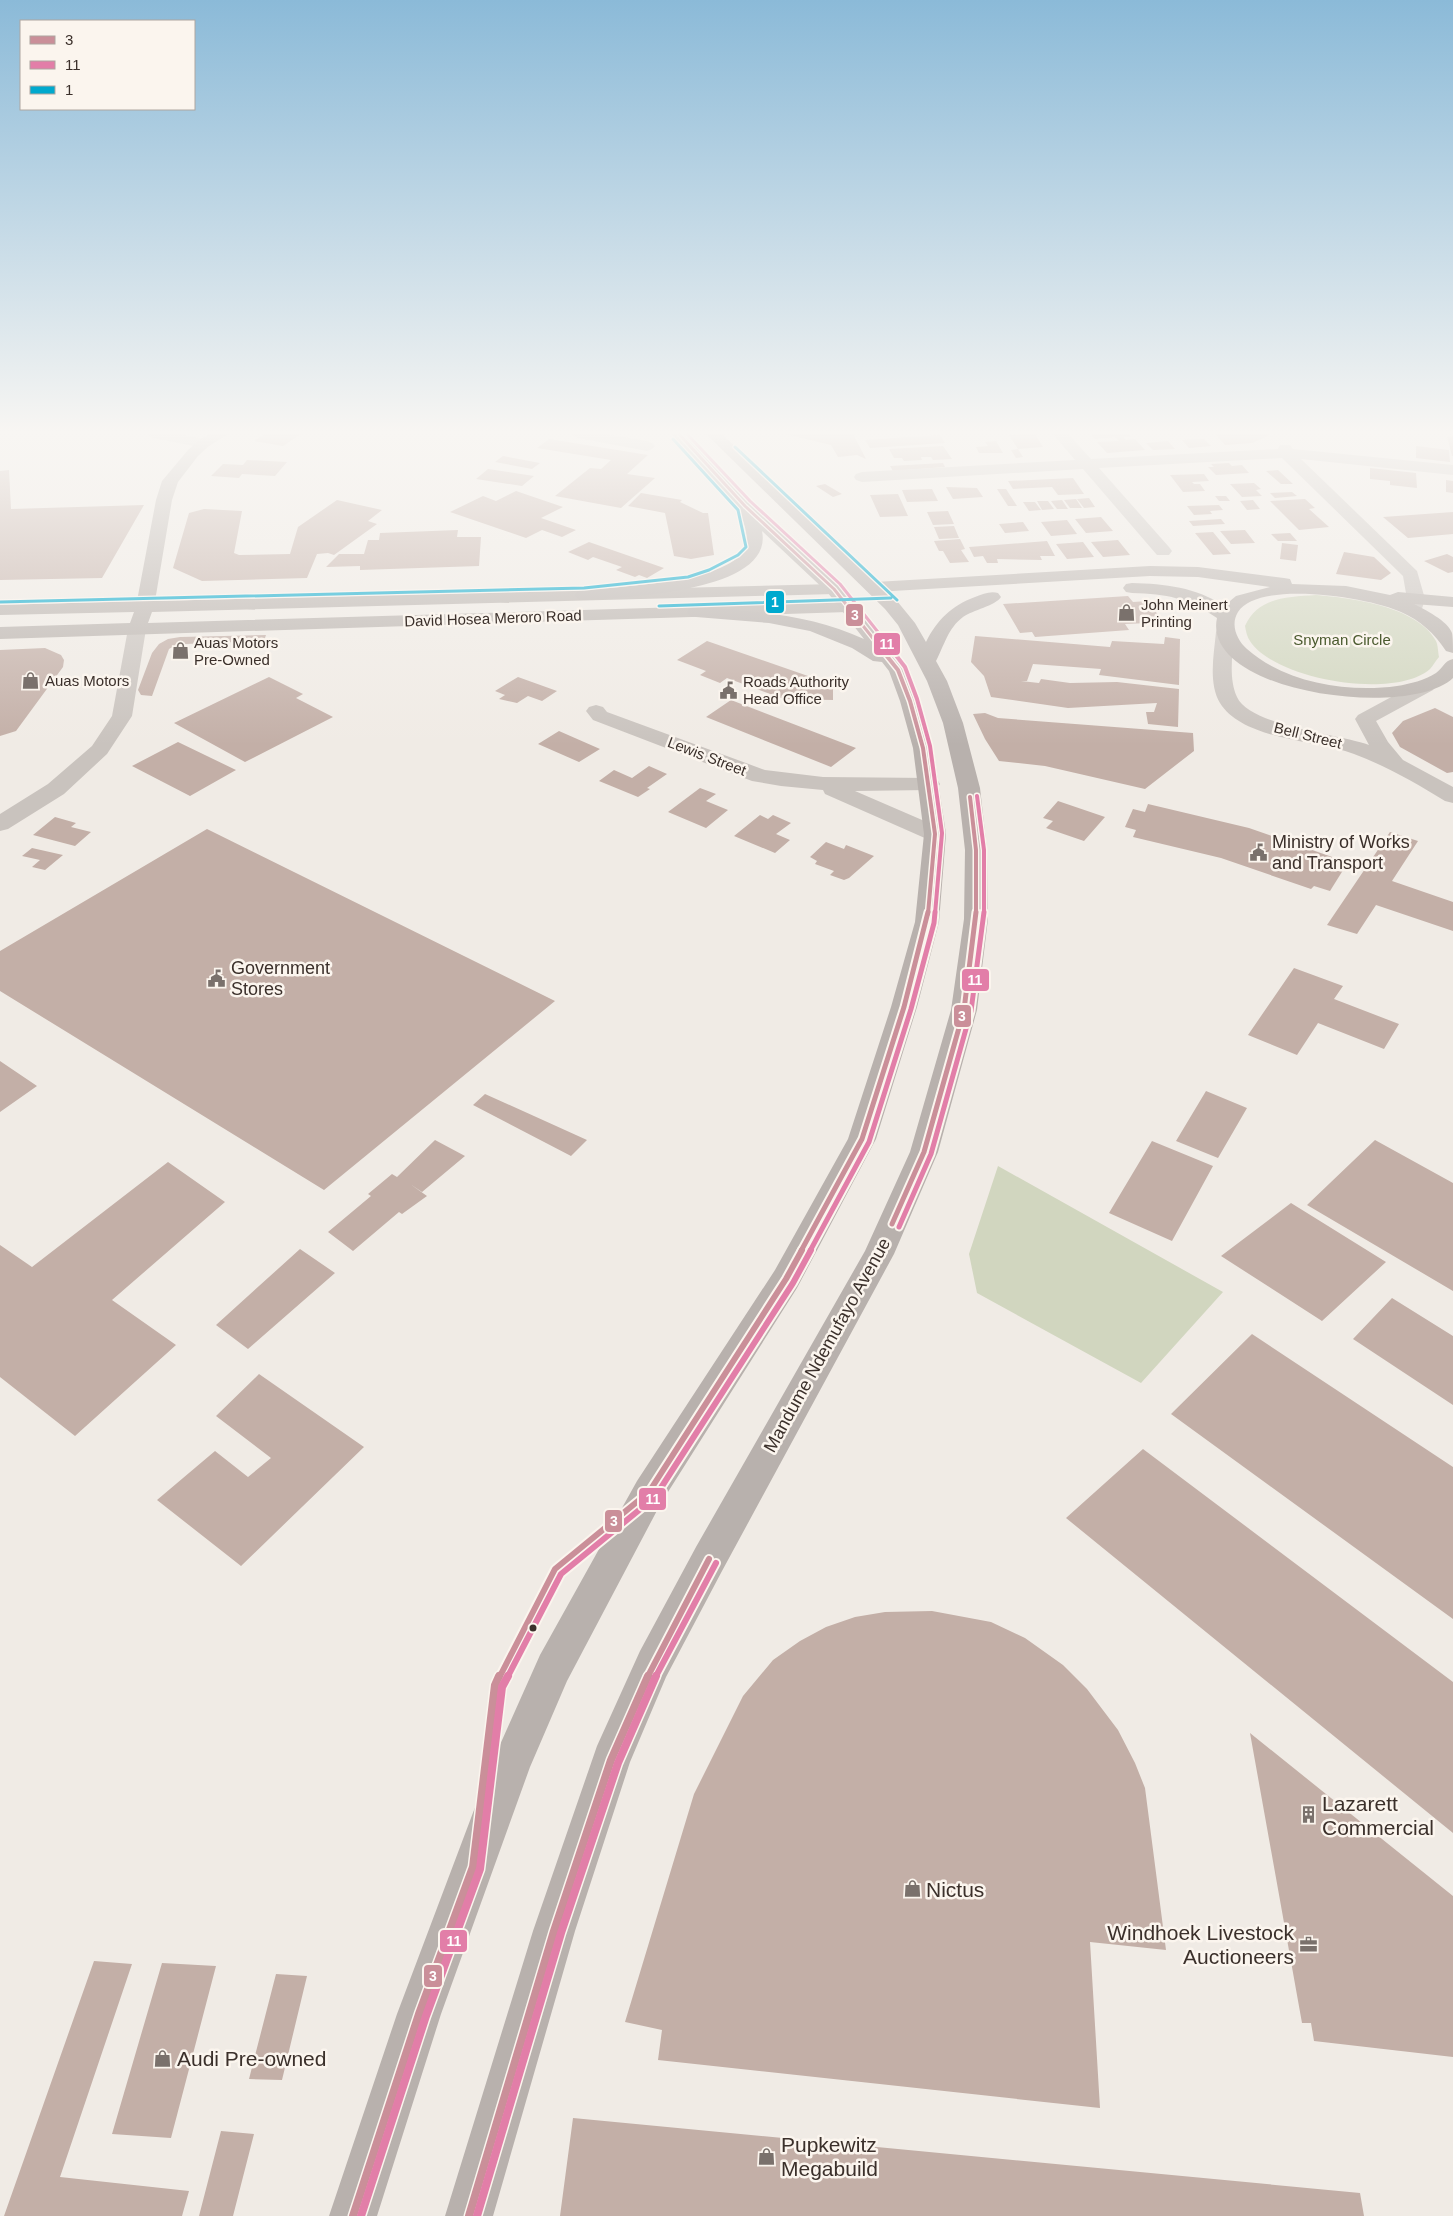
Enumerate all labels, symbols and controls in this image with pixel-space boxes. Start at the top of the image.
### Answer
legend [20,20,195,110]
text: 3 [65,31,73,48]
text: 11 [65,56,81,73]
text: 1 [65,81,73,98]
line badge: 1 [765,590,785,614]
text: 1 [771,594,779,610]
place label: John Meinert Printing [1141,596,1229,630]
line badge: 3 [845,603,864,627]
shop icon: John Meinert Printing [1117,603,1137,623]
street label: David Hosea Meroro Road [404,606,582,630]
text: 3 [851,607,859,623]
park label: Snyman Circle [1293,631,1391,648]
line badge: 11 [873,632,901,656]
place label: Auas Motors Pre-Owned [194,634,278,668]
text: 11 [880,636,895,652]
shop icon: Auas Motors Pre-Owned [170,641,190,661]
shop icon: Auas Motors [21,670,41,690]
place label: Auas Motors [45,672,129,689]
place label: Roads Authority Head Office [743,673,849,707]
public building icon: Roads Authority Head Office [719,680,739,700]
street label: Bell Street [1272,718,1344,752]
street label: Lewis Street [665,733,749,779]
place label: Ministry of Works and Transport [1272,832,1410,873]
public building icon: Ministry of Works and Transport [1248,842,1268,862]
place label: Government Stores [231,958,330,999]
public building icon: Government Stores [207,968,227,988]
line badge: 11 [961,968,990,992]
text: 11 [968,972,983,988]
line badge: 3 [953,1004,972,1028]
text: 3 [958,1008,966,1024]
street label: Mandume Ndemufayo Avenue [760,1234,894,1456]
line badge: 11 [638,1487,667,1511]
text: 11 [646,1491,661,1507]
line badge: 3 [604,1509,623,1533]
text: 3 [610,1513,618,1529]
unlabelled marker [528,1623,538,1633]
place label: Lazarett Commercial [1322,1792,1434,1839]
building icon: Lazarett Commercial [1298,1805,1318,1825]
place label: Nictus [926,1878,984,1901]
shop icon: Nictus [902,1879,922,1899]
place label: Windhoek Livestock Auctioneers [1107,1921,1294,1968]
line badge: 11 [439,1929,468,1953]
text: 11 [447,1933,462,1949]
office icon: Windhoek Livestock Auctioneers [1298,1934,1318,1954]
line badge: 3 [423,1964,443,1988]
text: 3 [429,1968,437,1984]
place label: Audi Pre-owned [177,2047,326,2070]
shop icon: Audi Pre-owned [153,2048,173,2068]
place label: Pupkewitz Megabuild [781,2133,878,2180]
shop icon: Pupkewitz Megabuild [757,2146,777,2166]

